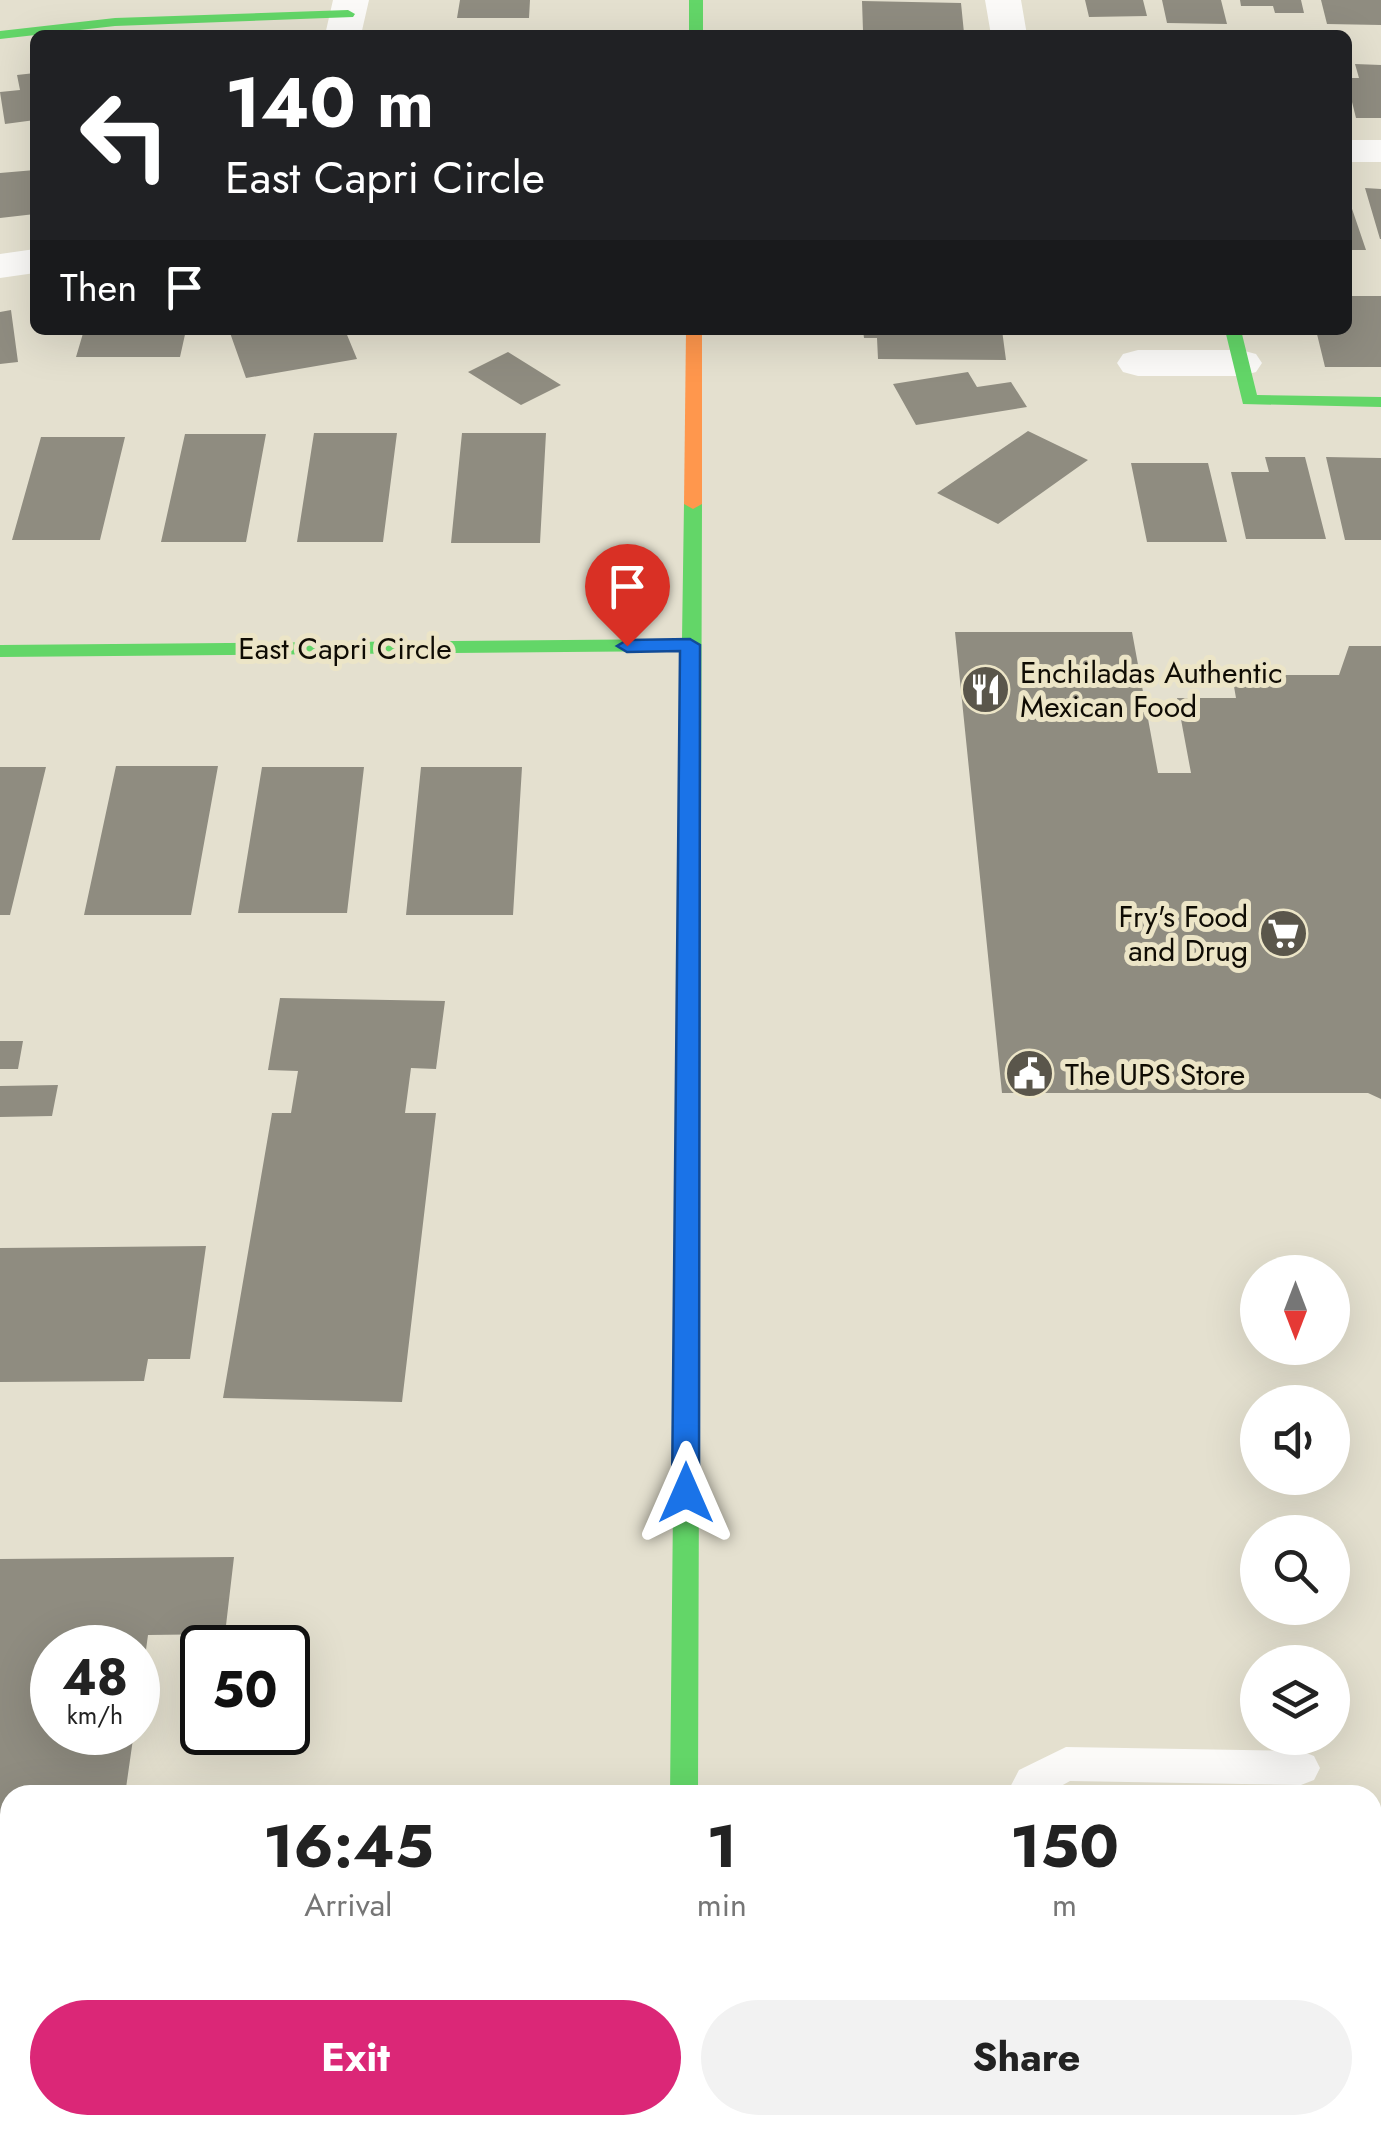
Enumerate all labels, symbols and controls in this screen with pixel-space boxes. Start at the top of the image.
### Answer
text: 140 m [225,52,434,153]
icon: left [60,70,190,200]
text: East Capri Circle [225,145,545,210]
text: Then [60,260,137,315]
icon: arrive [157,260,212,315]
pin [585,544,670,647]
icon: arrive [600,559,655,614]
street label: East Capri Circle [238,627,452,670]
place label: Enchiladas Authentic Mexican Food [1020,651,1283,728]
restaurant icon: Enchiladas Authentic Mexican Food [959,663,1011,715]
place label: Fry's Food and Drug [1119,895,1248,972]
supermarket icon: Fry's Food and Drug [1257,907,1309,959]
public building icon: The UPS Store [1004,1048,1056,1100]
place label: The UPS Store [1065,1053,1245,1096]
north arrow [1240,1255,1350,1365]
map controls [1240,1255,1350,1755]
button: sound [1240,1385,1350,1495]
position arrow [634,1441,738,1545]
button: search [1240,1515,1350,1625]
speed limit sign: 50 [180,1625,310,1755]
text: 48 [62,1641,128,1714]
button: layers [1240,1645,1350,1755]
text: km/h [67,1697,123,1733]
text: 16:45 [263,1803,434,1890]
text: 1 [707,1803,737,1890]
text: 150 [1010,1803,1119,1890]
text: Arrival [304,1882,392,1928]
text: min [697,1882,747,1928]
text: m [1052,1882,1077,1928]
button: Exit [30,2000,681,2115]
button: Share [701,2000,1352,2115]

